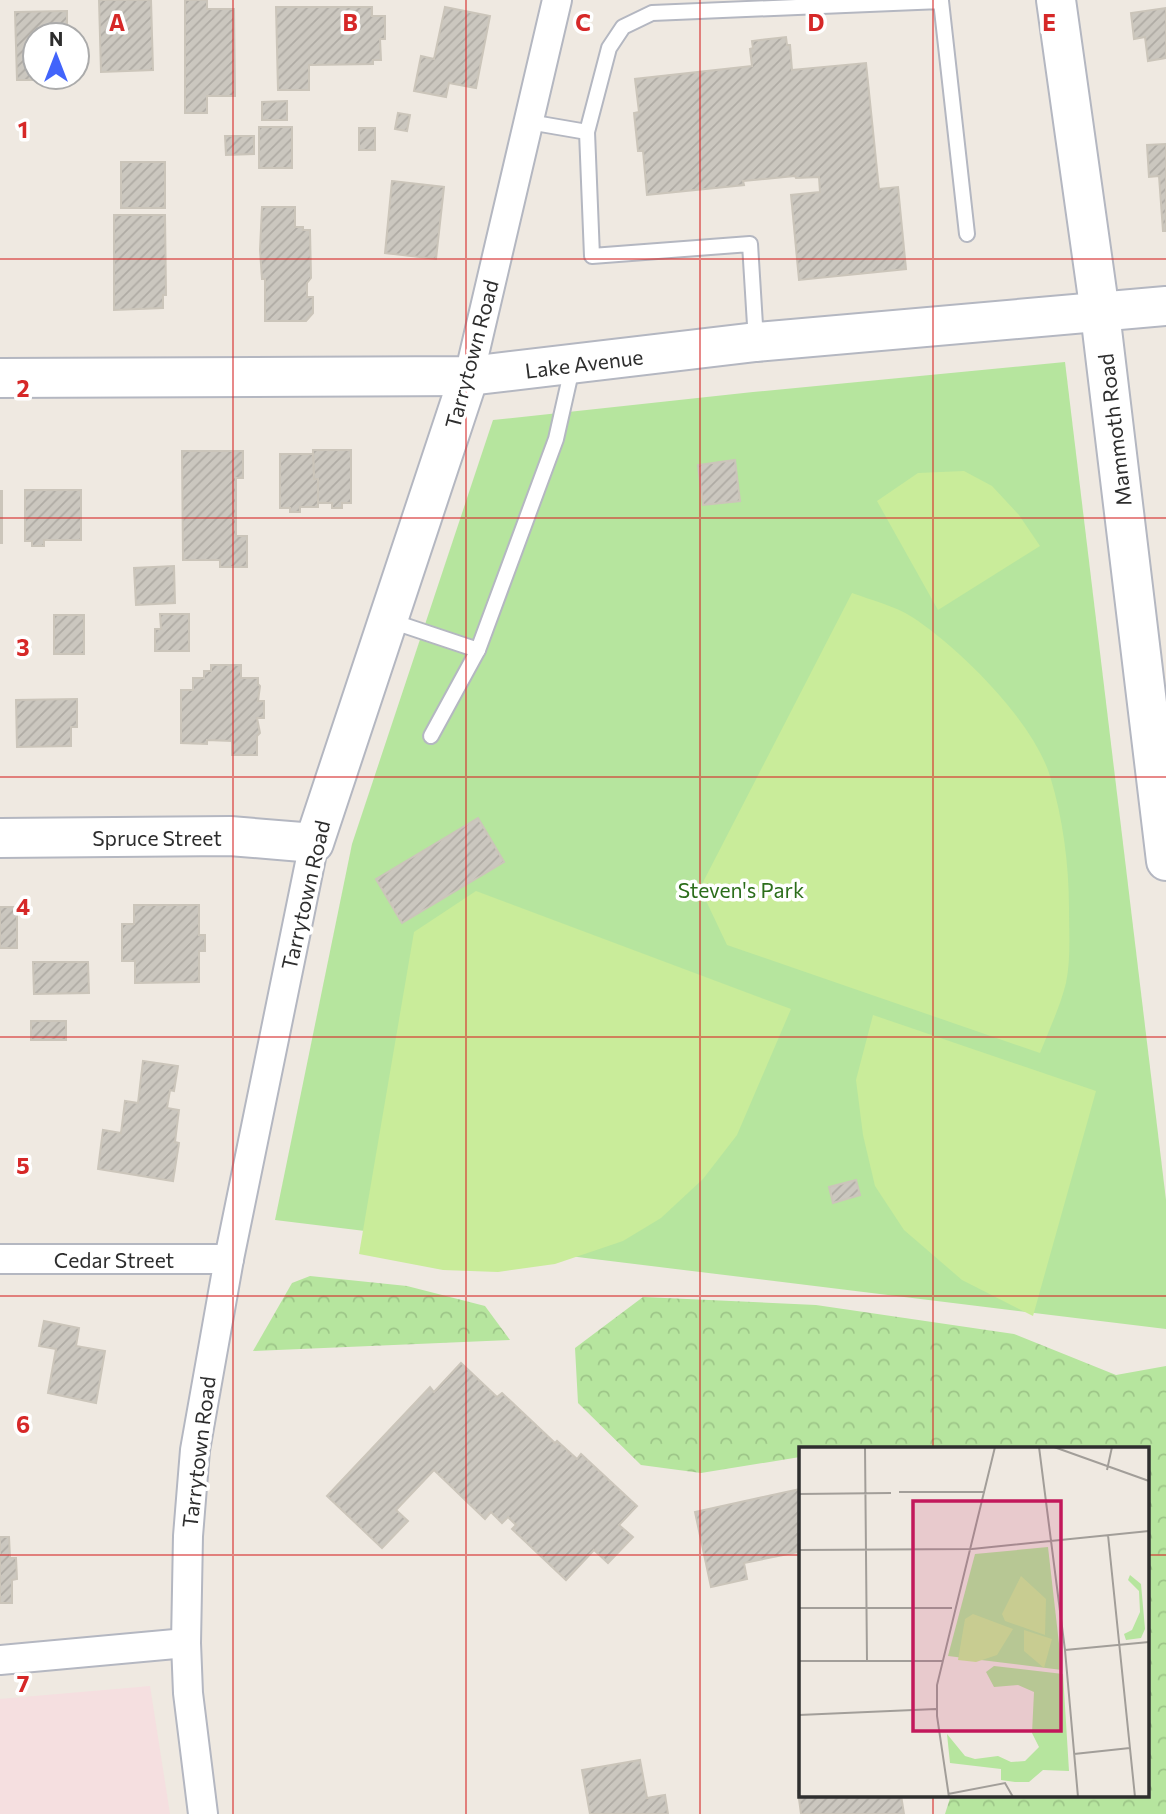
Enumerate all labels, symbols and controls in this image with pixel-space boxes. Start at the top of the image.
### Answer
text: A [109,8,126,36]
text: B [342,8,358,36]
text: C [575,8,591,36]
text: D [808,8,825,36]
text: E [1042,8,1056,36]
north arrow [21,21,91,91]
text: N [49,27,63,50]
text: 1 [18,115,28,143]
street label: Tarrytown Road [439,277,503,431]
street label: Lake Avenue [523,343,645,383]
street label: Mammoth Road [1092,352,1136,508]
text: 2 [16,374,30,402]
text: 3 [16,633,30,661]
street label: Tarrytown Road [276,818,334,972]
street label: Spruce Street [92,825,222,850]
park label: Steven's Park [678,877,804,902]
text: 4 [16,892,30,920]
text: 5 [16,1151,30,1179]
street label: Cedar Street [54,1247,174,1272]
street label: Tarrytown Road [176,1375,220,1529]
text: 6 [16,1410,30,1438]
inset map [799,1447,1148,1797]
text: 7 [17,1669,29,1697]

